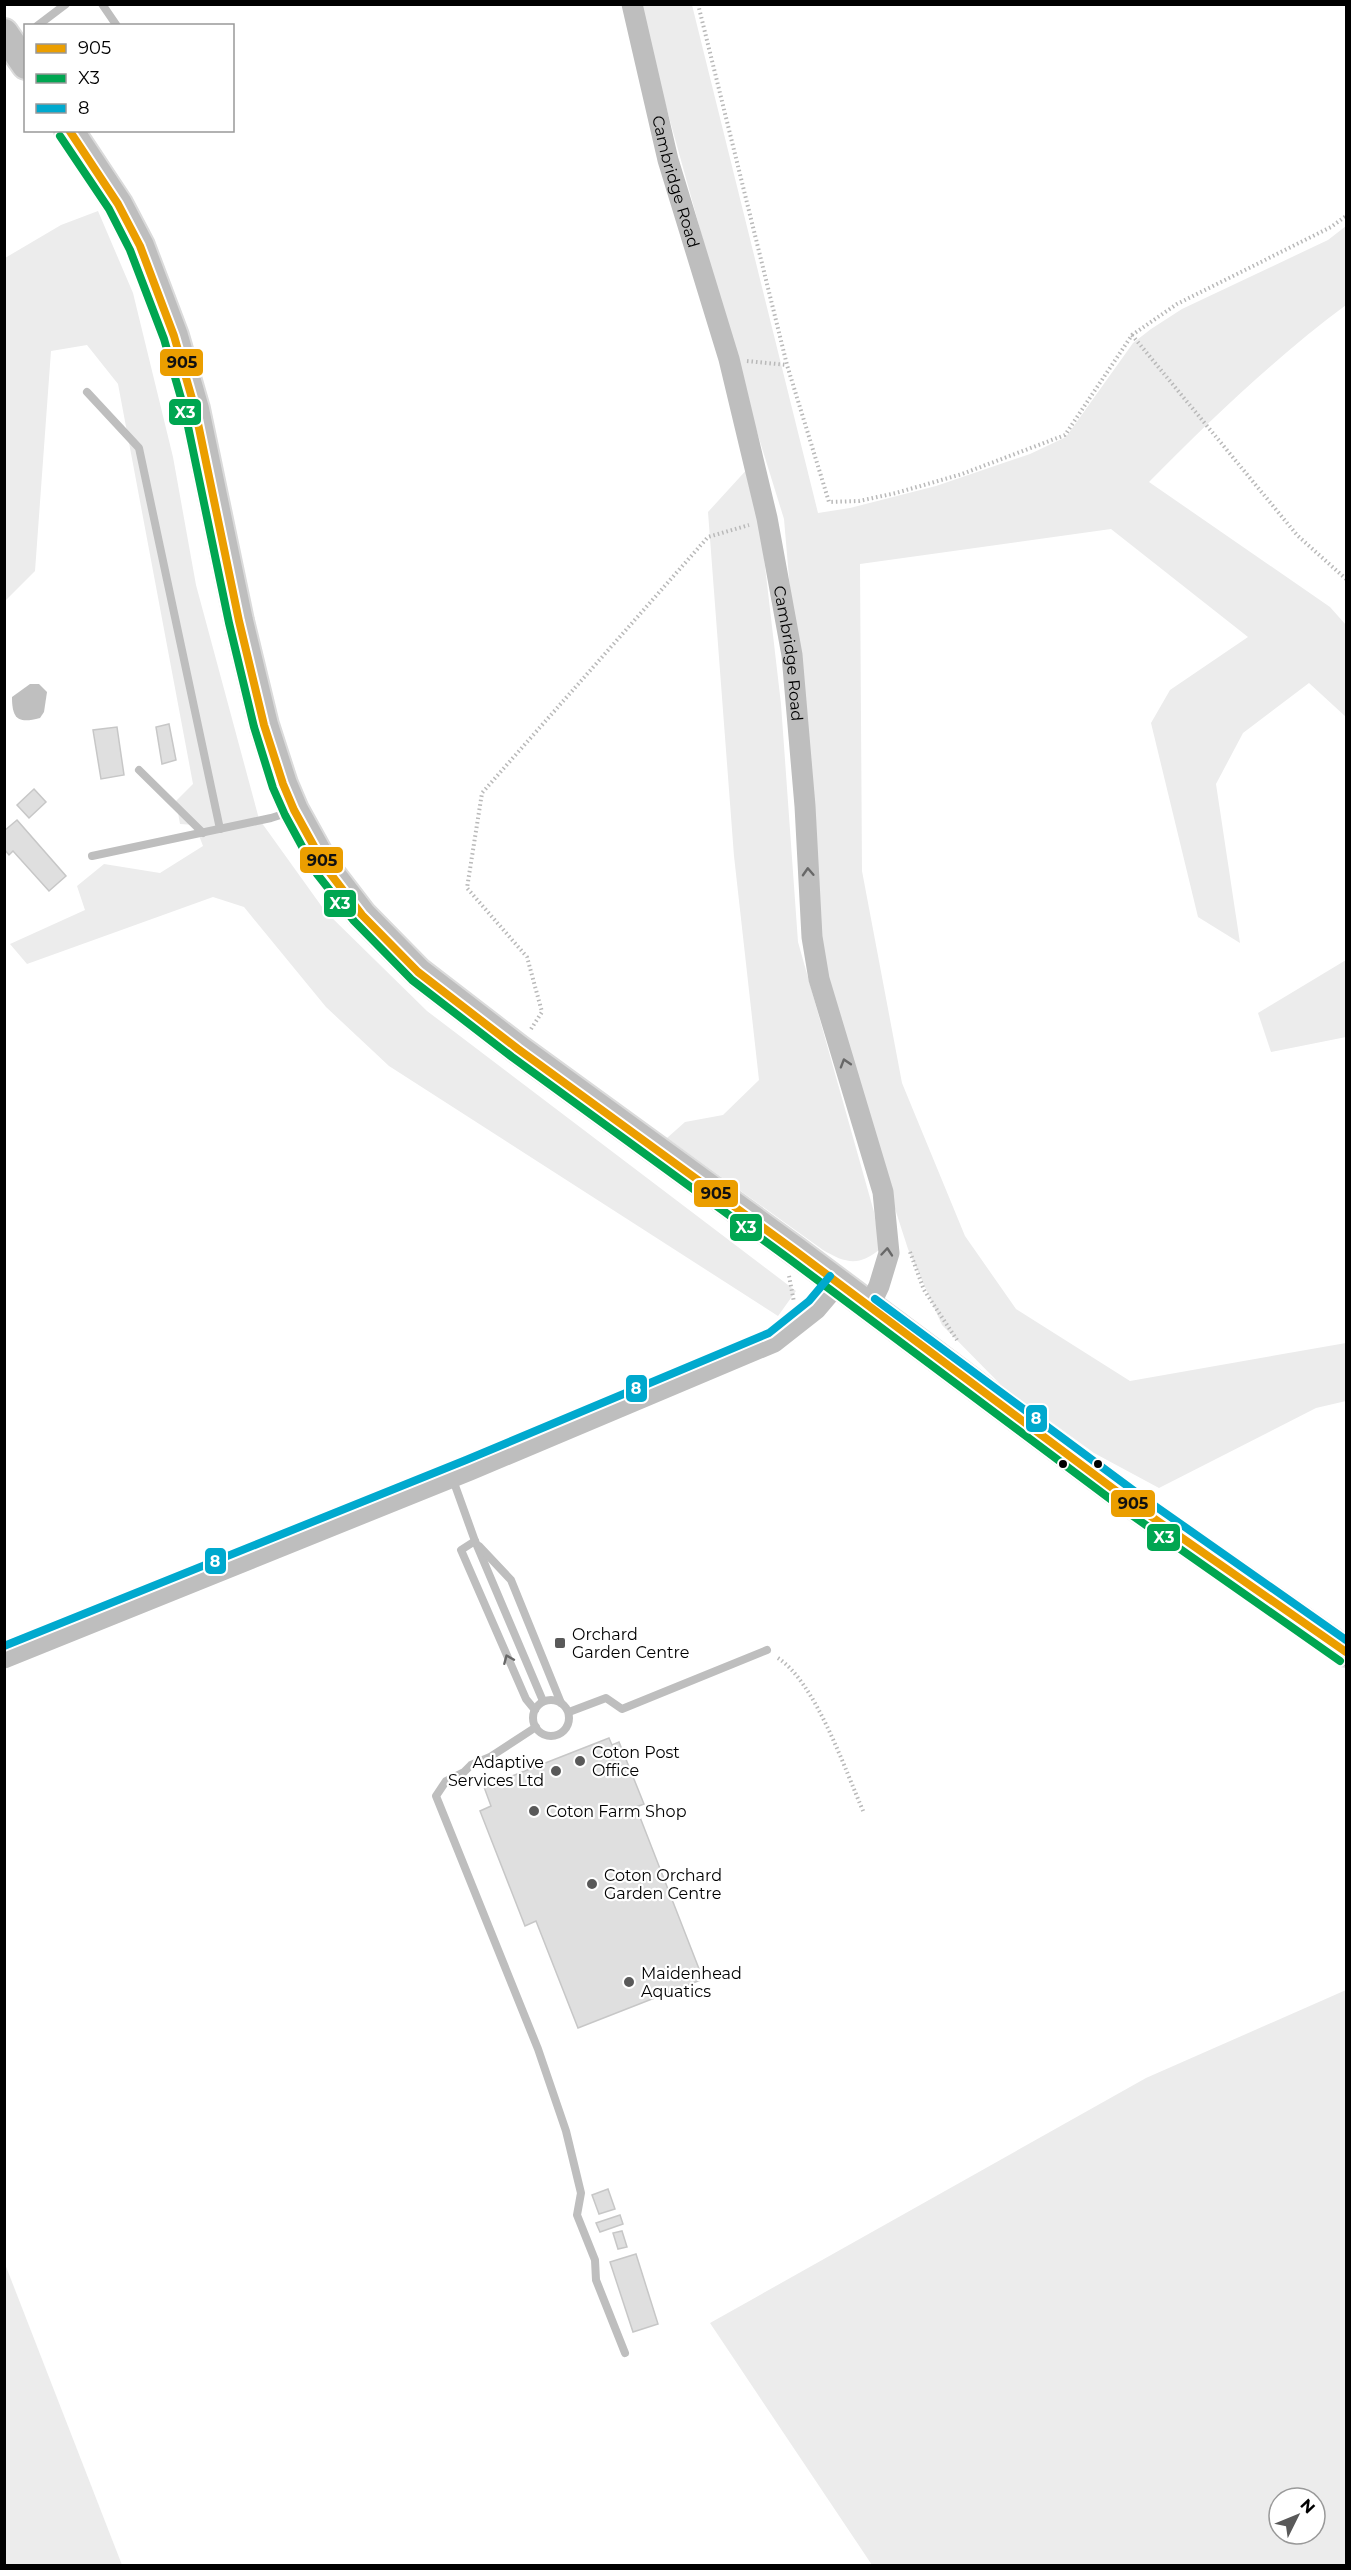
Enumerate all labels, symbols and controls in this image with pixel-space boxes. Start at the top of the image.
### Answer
legend [24,24,234,132]
text: 905 [78,37,111,59]
text: X3 [78,67,100,89]
text: 8 [78,97,89,119]
street label: Cambridge Road [649,114,704,250]
line badge: 905 [159,348,204,377]
text: 905 [167,353,198,372]
line badge: X3 [168,398,202,426]
text: X3 [175,403,195,422]
street label: Cambridge Road [770,584,807,722]
line badge: 905 [299,846,344,874]
text: 905 [307,851,338,870]
one-way arrow [802,868,815,877]
line badge: X3 [323,889,357,918]
text: X3 [330,894,350,913]
one-way arrow [840,1058,852,1069]
line badge: 905 [693,1179,739,1208]
text: 905 [701,1184,732,1203]
line badge: X3 [729,1213,763,1242]
text: X3 [736,1218,756,1237]
one-way arrow [880,1247,893,1256]
line badge: 8 [625,1374,648,1403]
text: 8 [631,1379,641,1398]
line badge: 8 [1025,1404,1048,1433]
text: 8 [1031,1409,1041,1428]
unlabelled marker [1057,1458,1069,1470]
unlabelled marker [1092,1458,1104,1470]
line badge: 905 [1110,1489,1156,1518]
text: 905 [1118,1494,1149,1513]
line badge: X3 [1146,1523,1181,1552]
text: X3 [1154,1528,1174,1547]
line badge: 8 [204,1547,227,1575]
text: 8 [210,1552,220,1571]
place label: Orchard Garden Centre [572,1625,689,1662]
marker: Orchard Garden Centre [553,1636,567,1650]
one-way arrow [503,1654,515,1665]
place label: Coton Post Office [592,1743,680,1780]
place label: Adaptive Services Ltd [448,1753,544,1790]
marker: Coton Post Office [573,1754,587,1768]
marker: Adaptive Services Ltd [549,1764,563,1778]
place label: Coton Farm Shop [546,1802,687,1821]
marker: Coton Farm Shop [527,1804,541,1818]
place label: Coton Orchard Garden Centre [604,1866,722,1903]
marker: Coton Orchard Garden Centre [585,1877,599,1891]
place label: Maidenhead Aquatics [641,1964,742,2001]
marker: Maidenhead Aquatics [622,1975,636,1989]
north arrow [1267,2486,1327,2546]
text: N [1296,2495,1319,2517]

